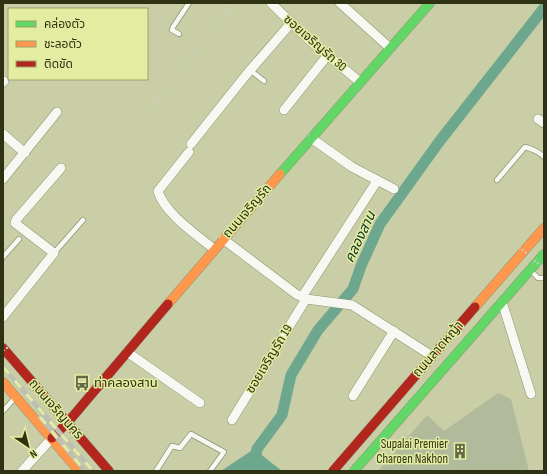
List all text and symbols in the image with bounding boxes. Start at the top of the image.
legend [8,8,148,80]
street label: ซอยเจริญรัถ 30 [280,11,350,75]
text: คล่องตัว [44,17,85,32]
text: ชะลอตัว [44,37,82,52]
text: ติดขัด [44,57,73,72]
street label: ถนนเจริญรัถ [219,181,275,241]
water label: คลองสาน [341,207,380,265]
street label: ถนนลาดหญ้า [409,318,467,380]
street label: ซอยเจริญรัถ 19 [242,321,296,396]
bus stop icon: ท่าคลองสาน [73,374,91,392]
place label: ท่าคลองสาน [94,375,158,391]
street label: ถนนเจริญนคร [25,376,87,442]
north arrow [8,426,48,466]
place label: Supalai Premier Charoen Nakhon [376,436,448,467]
building icon: Supalai Premier Charoen Nakhon [451,442,469,460]
text: N [27,447,40,461]

